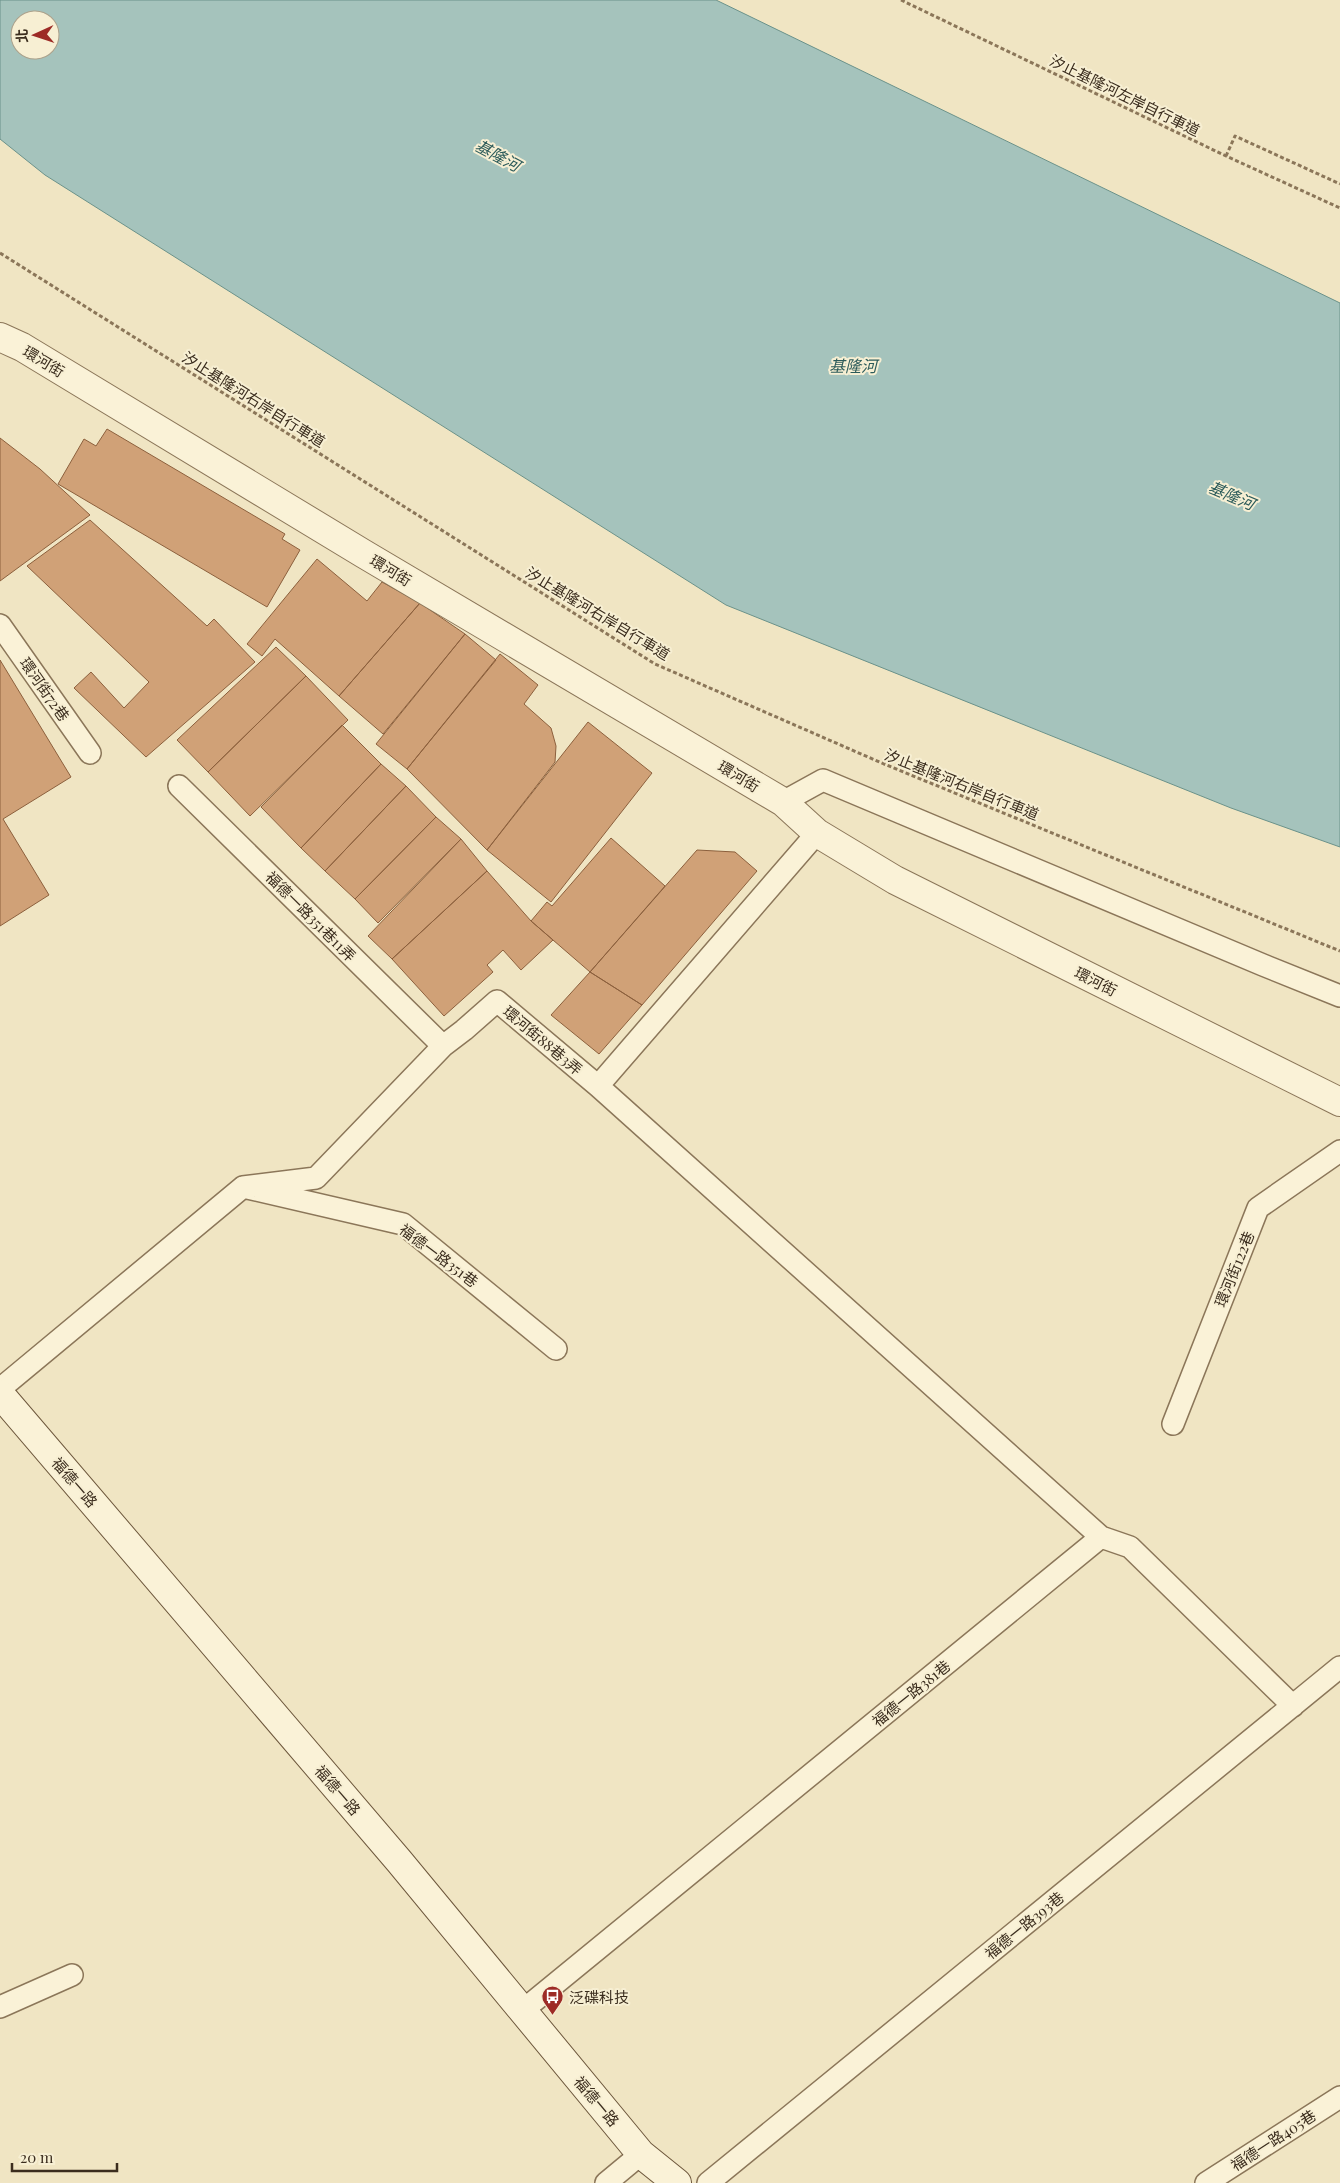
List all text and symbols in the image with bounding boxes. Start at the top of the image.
north arrow [10,10,60,60]
text: 北 [12,28,31,43]
street label: 汐止基隆河左岸自行車道 [1046,50,1204,140]
water label: 基隆河 [472,134,527,177]
street label: 環河街 [20,341,68,381]
street label: 汐止基隆河右岸自行車道 [179,347,329,451]
water label: 基隆河 [829,355,880,376]
water label: 基隆河 [1206,476,1261,515]
street label: 環河街 [367,550,415,590]
street label: 汐止基隆河右岸自行車道 [522,562,674,664]
street label: 環河街72巷 [16,653,74,725]
street label: 汐止基隆河右岸自行車道 [882,744,1042,824]
street label: 環河街 [715,756,763,796]
street label: 福德一路351巷11弄 [262,867,360,965]
street label: 環河街 [1071,962,1121,1000]
street label: 環河街88巷3弄 [499,1001,587,1079]
street label: 福德一路351巷 [396,1219,482,1291]
street label: 環河街122巷 [1210,1228,1258,1310]
street label: 福德一路 [48,1453,102,1511]
street label: 福德一路381巷 [868,1655,954,1731]
street label: 福德一路 [311,1761,365,1819]
street label: 福德一路393巷 [980,1887,1068,1963]
bus stop icon: 泛碟科技 [541,1985,565,2016]
place label: 泛碟科技 [569,1987,629,2007]
street label: 福德一路 [570,2072,624,2130]
street label: 福德一路405巷 [1227,2105,1319,2175]
scale bar [12,2140,118,2172]
text: 20 m [20,2147,54,2167]

